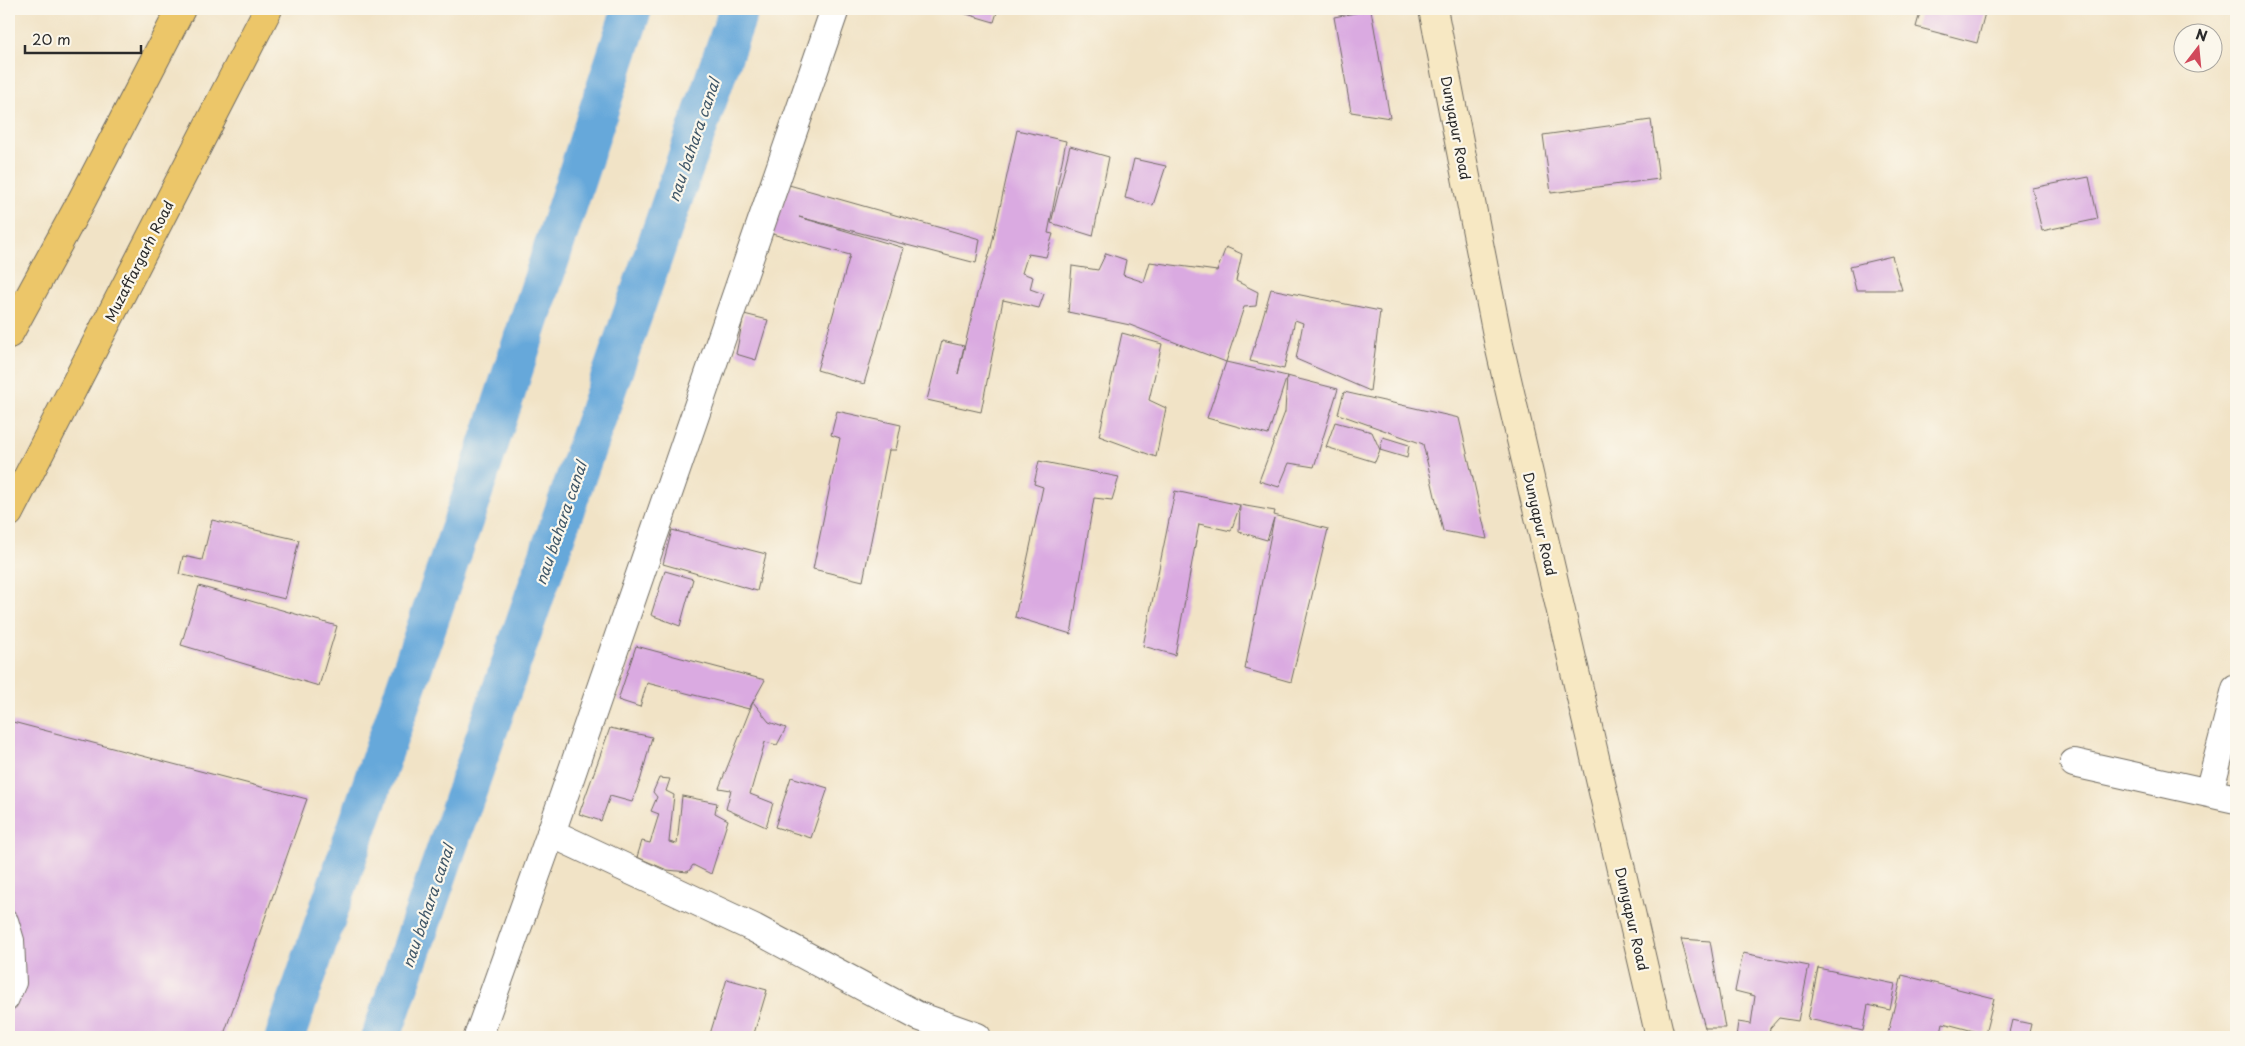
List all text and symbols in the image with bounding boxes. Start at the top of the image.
scale bar [25,22,141,54]
north arrow [2172,22,2222,72]
text: N [2193,23,2210,47]
text: 20 m [32,27,71,50]
water label: nau bahara canal [661,73,726,205]
street label: Dunyapur Road [1436,74,1476,182]
street label: Muzaffargarh Road [99,197,179,325]
water label: nau bahara canal [528,456,593,588]
street label: Dunyapur Road [1518,470,1562,578]
water label: nau bahara canal [395,839,460,971]
street label: Dunyapur Road [1610,865,1654,973]

